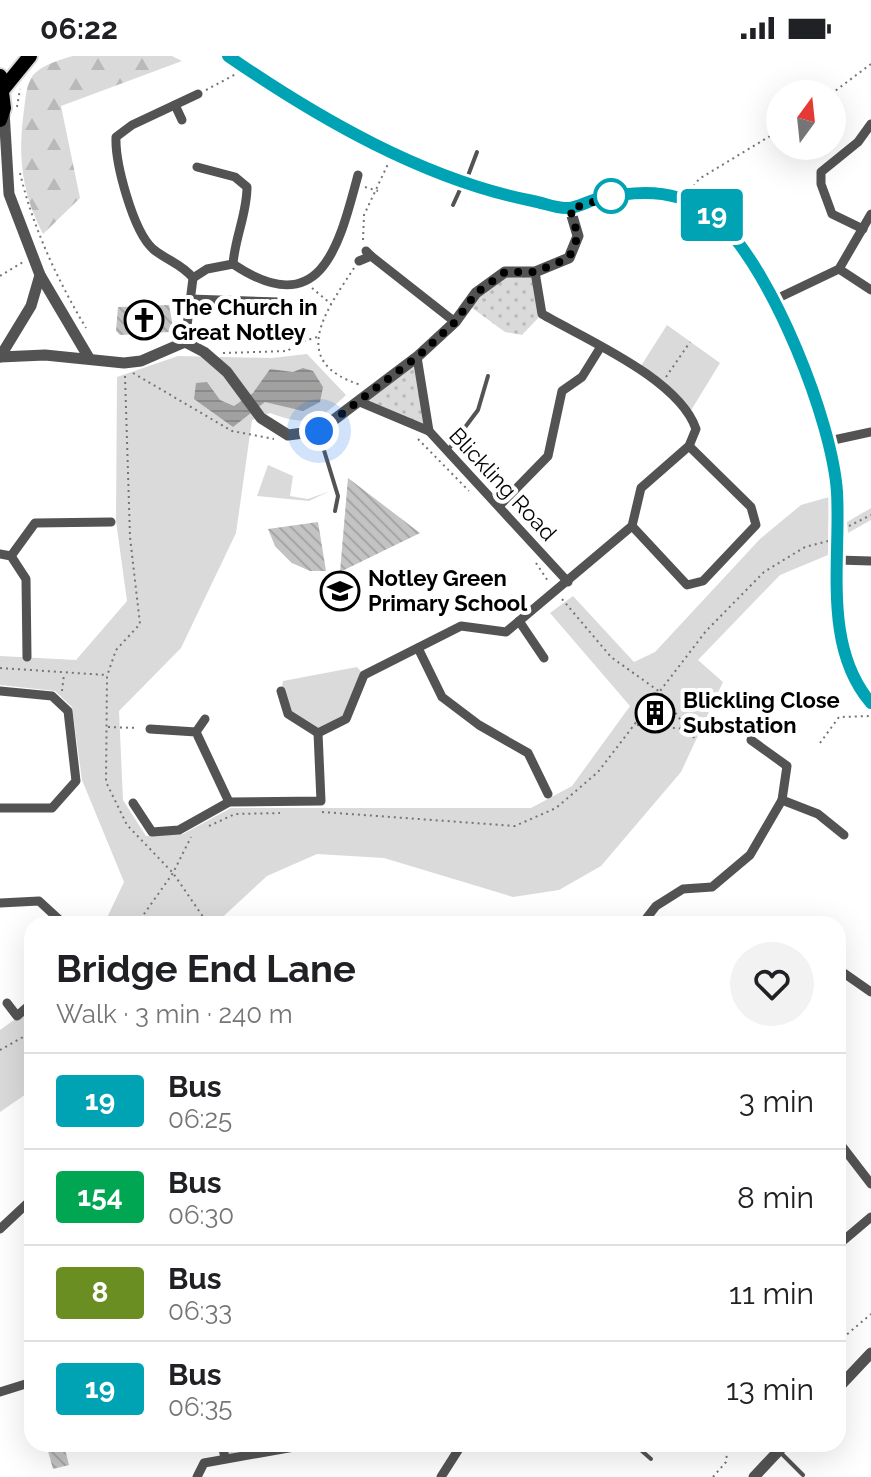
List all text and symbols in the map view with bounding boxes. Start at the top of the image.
text: 06:22 [40,11,118,46]
north arrow [766,80,846,160]
map controls [766,80,846,160]
unlabelled marker [594,179,628,213]
line badge: 19 [676,189,748,241]
text: 19 [697,198,727,231]
place label: The Church in Great Notley [172,294,318,345]
church icon: The Church in Great Notley [123,299,165,341]
your location [299,411,339,451]
street label: Blickling Road [444,422,562,546]
place label: Notley Green Primary School [368,565,528,616]
school or university icon: Notley Green Primary School [319,570,361,612]
place label: Blickling Close Substation [683,687,840,738]
building icon: Blickling Close Substation [634,692,676,734]
button: heart [730,942,814,1026]
text: Bridge End Lane [56,946,356,991]
text: Walk · 3 min · 240 m [56,999,293,1029]
text: Bus [168,1069,222,1104]
text: 19 [85,1084,115,1117]
text: 3 min [739,1084,814,1119]
text: 06:25 [168,1104,232,1134]
text: Bus [168,1165,222,1200]
text: 154 [77,1180,123,1213]
text: 8 min [737,1180,814,1215]
text: 06:30 [168,1200,234,1230]
text: Bus [168,1261,222,1296]
text: 8 [92,1276,108,1309]
text: 11 min [729,1276,814,1311]
text: 06:33 [168,1296,232,1326]
text: Bus [168,1357,222,1392]
text: 19 [85,1372,115,1405]
text: 13 min [726,1372,814,1407]
text: 06:35 [168,1392,233,1422]

